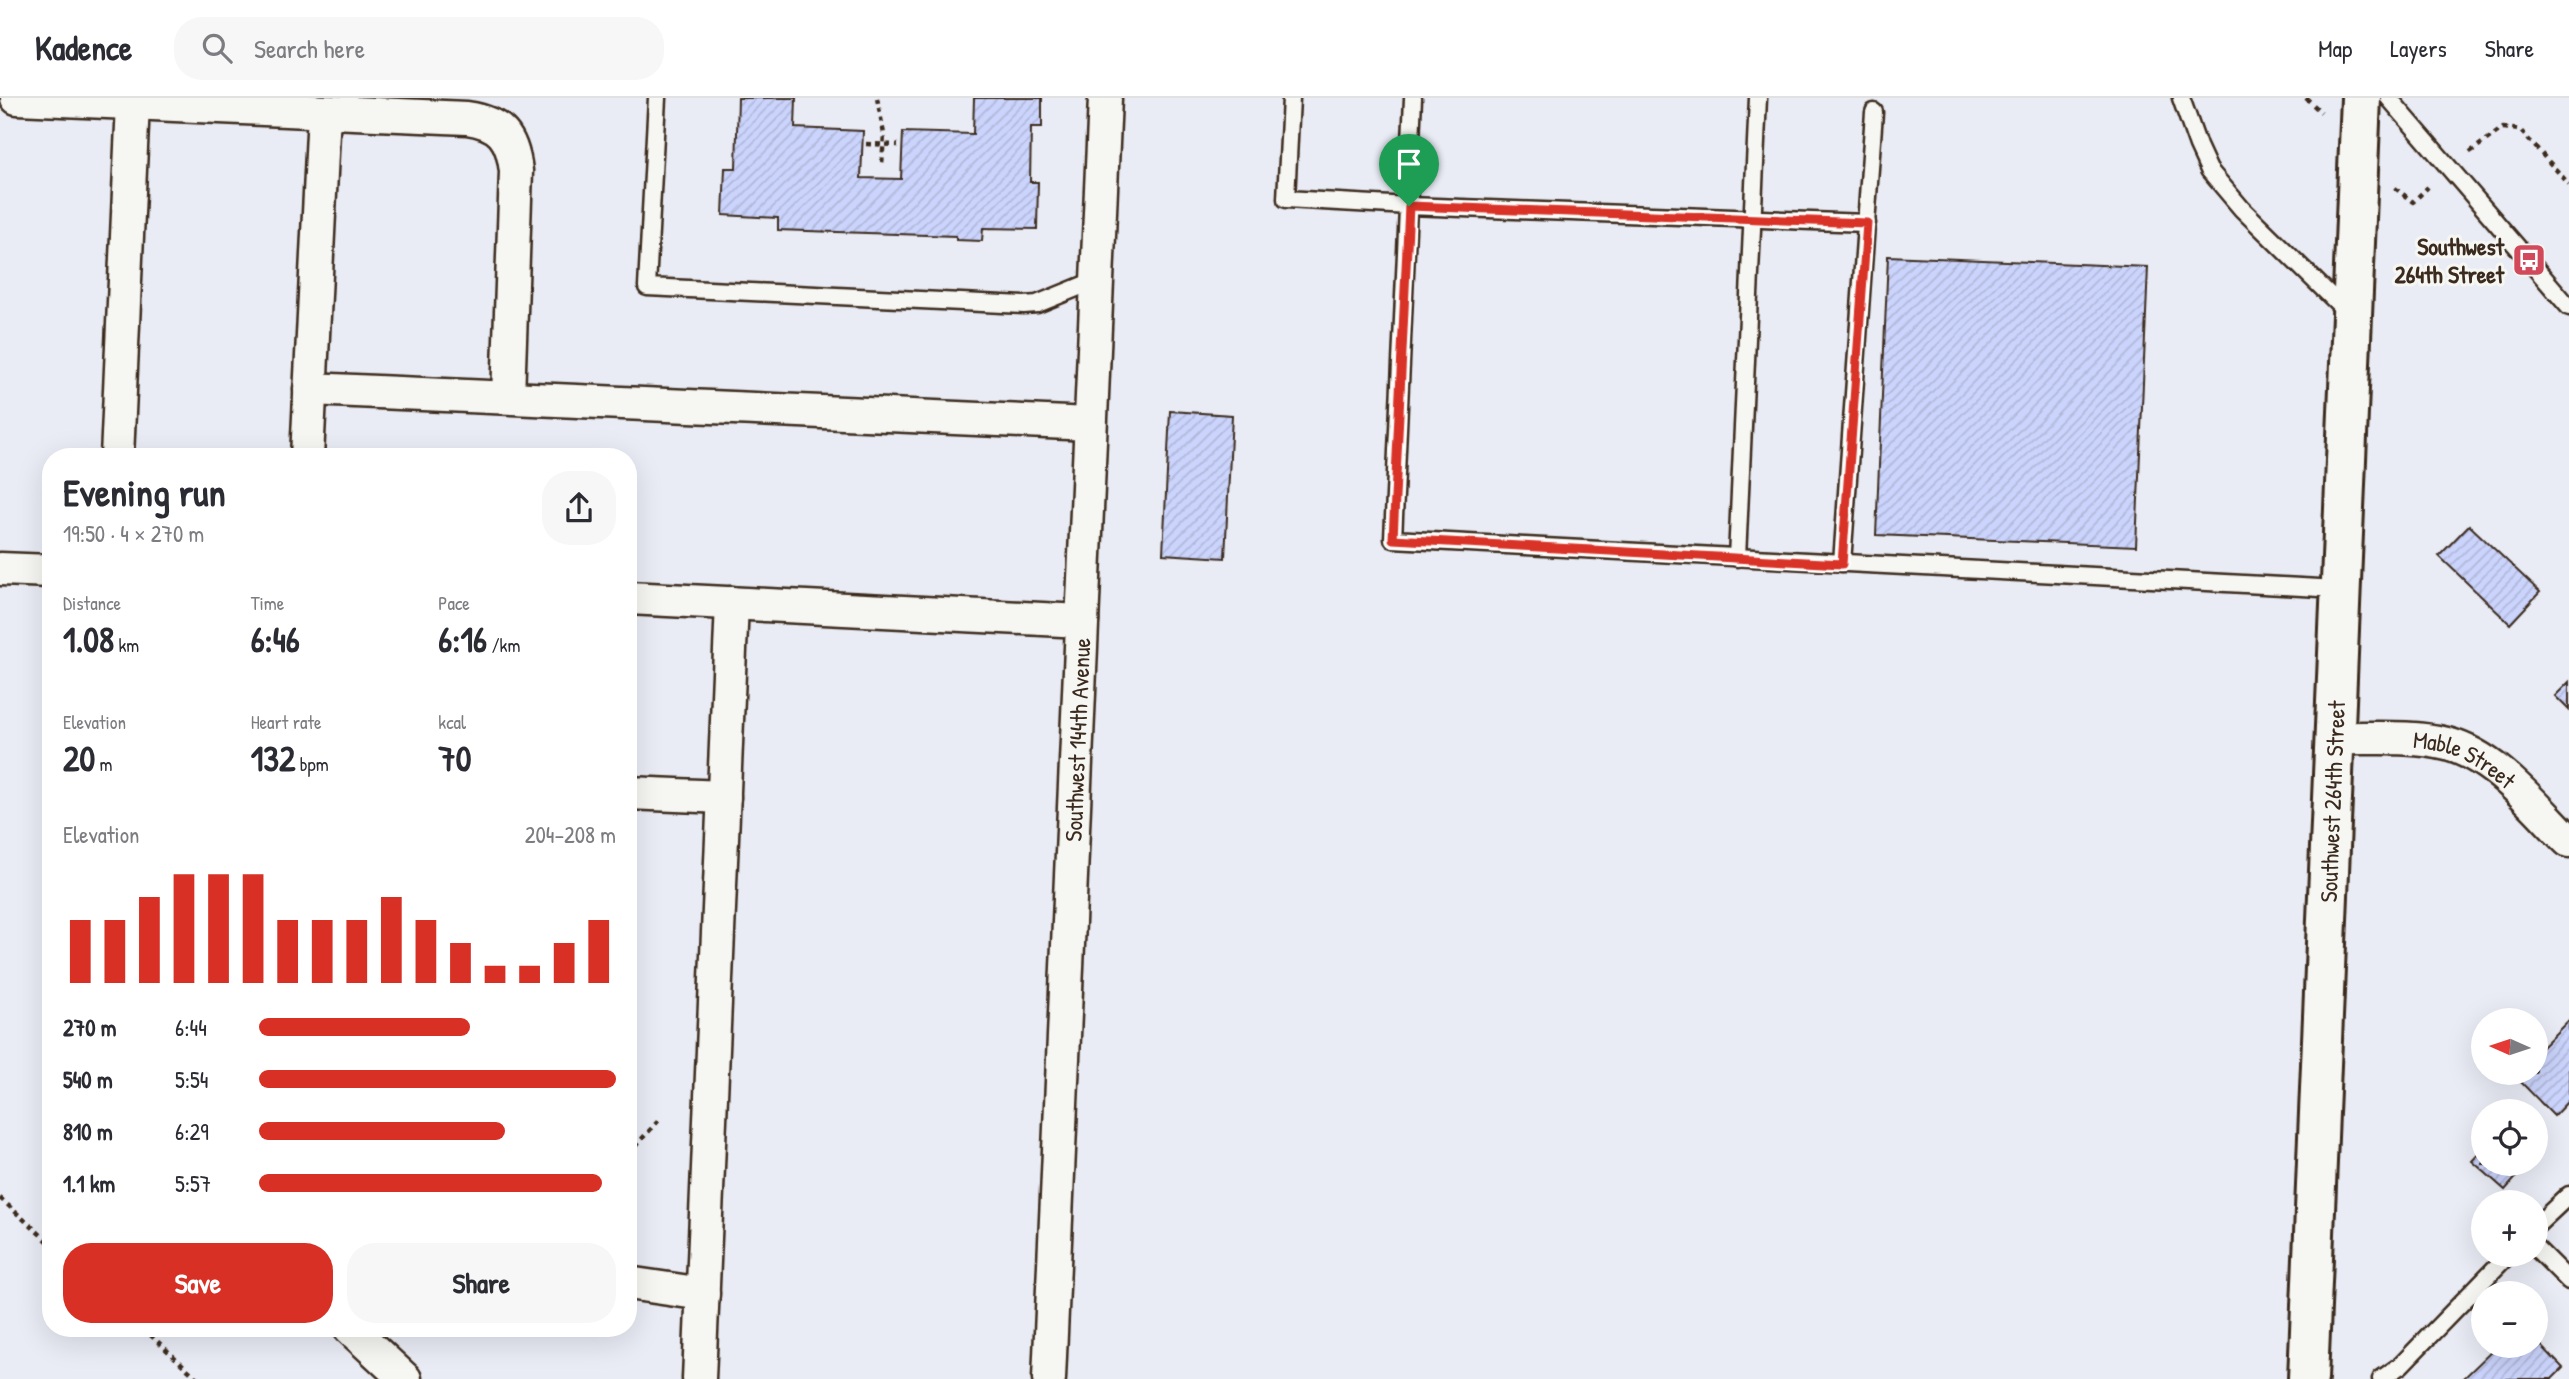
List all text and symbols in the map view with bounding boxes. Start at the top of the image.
search box [174,17,664,80]
text: Kadence [35,26,132,70]
icon: search [198,29,236,67]
text: Search here [254,31,365,66]
text: Map [2318,32,2352,64]
text: Layers [2390,32,2447,64]
text: Share [2485,32,2534,64]
pin [1379,134,1439,206]
icon: arrive [1390,145,1428,183]
place label: Southwest 264th Street [2394,230,2505,290]
bus stop icon: Southwest 264th Street [2510,241,2548,279]
text: Evening run [63,466,226,518]
button: share [542,471,616,545]
text: 19:50 · 4 × 270 m [63,518,204,549]
text: Distance [63,590,121,616]
text: Time [251,590,284,616]
text: Pace [438,590,470,616]
text: 1.08 [63,616,114,663]
text: 6:46 [251,616,300,663]
text: 6:16 [438,616,487,663]
text: km [114,632,139,658]
text: /km [487,632,520,658]
street label: Southwest 144th Avenue [1057,637,1097,842]
street label: Southwest 264th Street [2312,699,2352,903]
text: Elevation [63,709,126,735]
text: Heart rate [251,709,322,735]
text: kcal [438,709,466,735]
street label: Mable Street [2412,723,2524,796]
text: 20 [63,735,95,782]
text: 132 [251,735,295,782]
text: 70 [438,735,471,782]
text: m [95,751,112,777]
text: bpm [295,751,329,777]
text: Elevation [63,819,139,850]
text: 204–208 m [525,819,616,850]
north arrow [2471,1008,2548,1085]
map controls [2471,1008,2548,1358]
text: 270 m [63,1012,116,1043]
text: 6:44 [175,1012,207,1043]
text: 540 m [63,1064,113,1095]
text: 5:54 [175,1064,208,1095]
button: locate [2471,1099,2548,1176]
text: 810 m [63,1116,113,1147]
text: 6:29 [175,1116,209,1147]
text: 1.1 km [63,1168,115,1199]
text: 5:57 [175,1168,211,1199]
button: + [2471,1190,2548,1267]
button: Save [63,1243,333,1323]
button: Share [347,1243,616,1323]
button: − [2471,1281,2548,1358]

